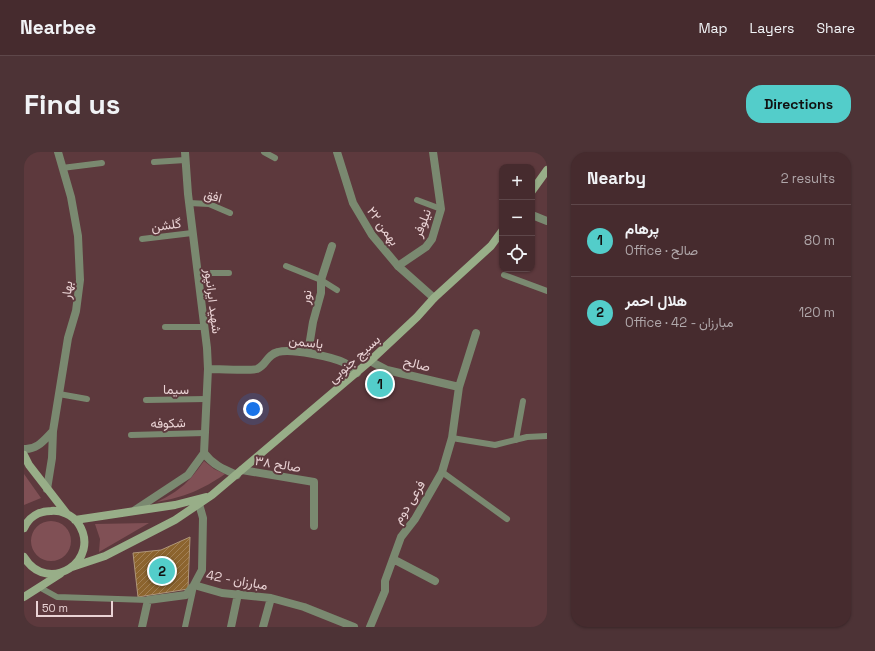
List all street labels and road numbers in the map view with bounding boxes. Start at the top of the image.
street label: افق [202,185,224,207]
street label: ۲۲ بهمن [363,203,403,249]
street label: نیلوفر [408,206,435,241]
street label: گلشن [150,214,182,236]
street label: شهید ایرانپور [199,266,225,335]
street label: بهار [57,280,76,301]
street label: نور [296,288,316,306]
street label: یاسمن [288,331,324,353]
street label: بسیج جنوبی [324,331,385,388]
street label: صالح [402,352,432,377]
street label: سیما [163,381,189,398]
street label: شکوفه [150,414,186,432]
street label: صالح ۳۸ [254,452,302,477]
street label: فرعی دوم [389,477,429,527]
street label: مبارزان - 42 [205,566,269,594]

